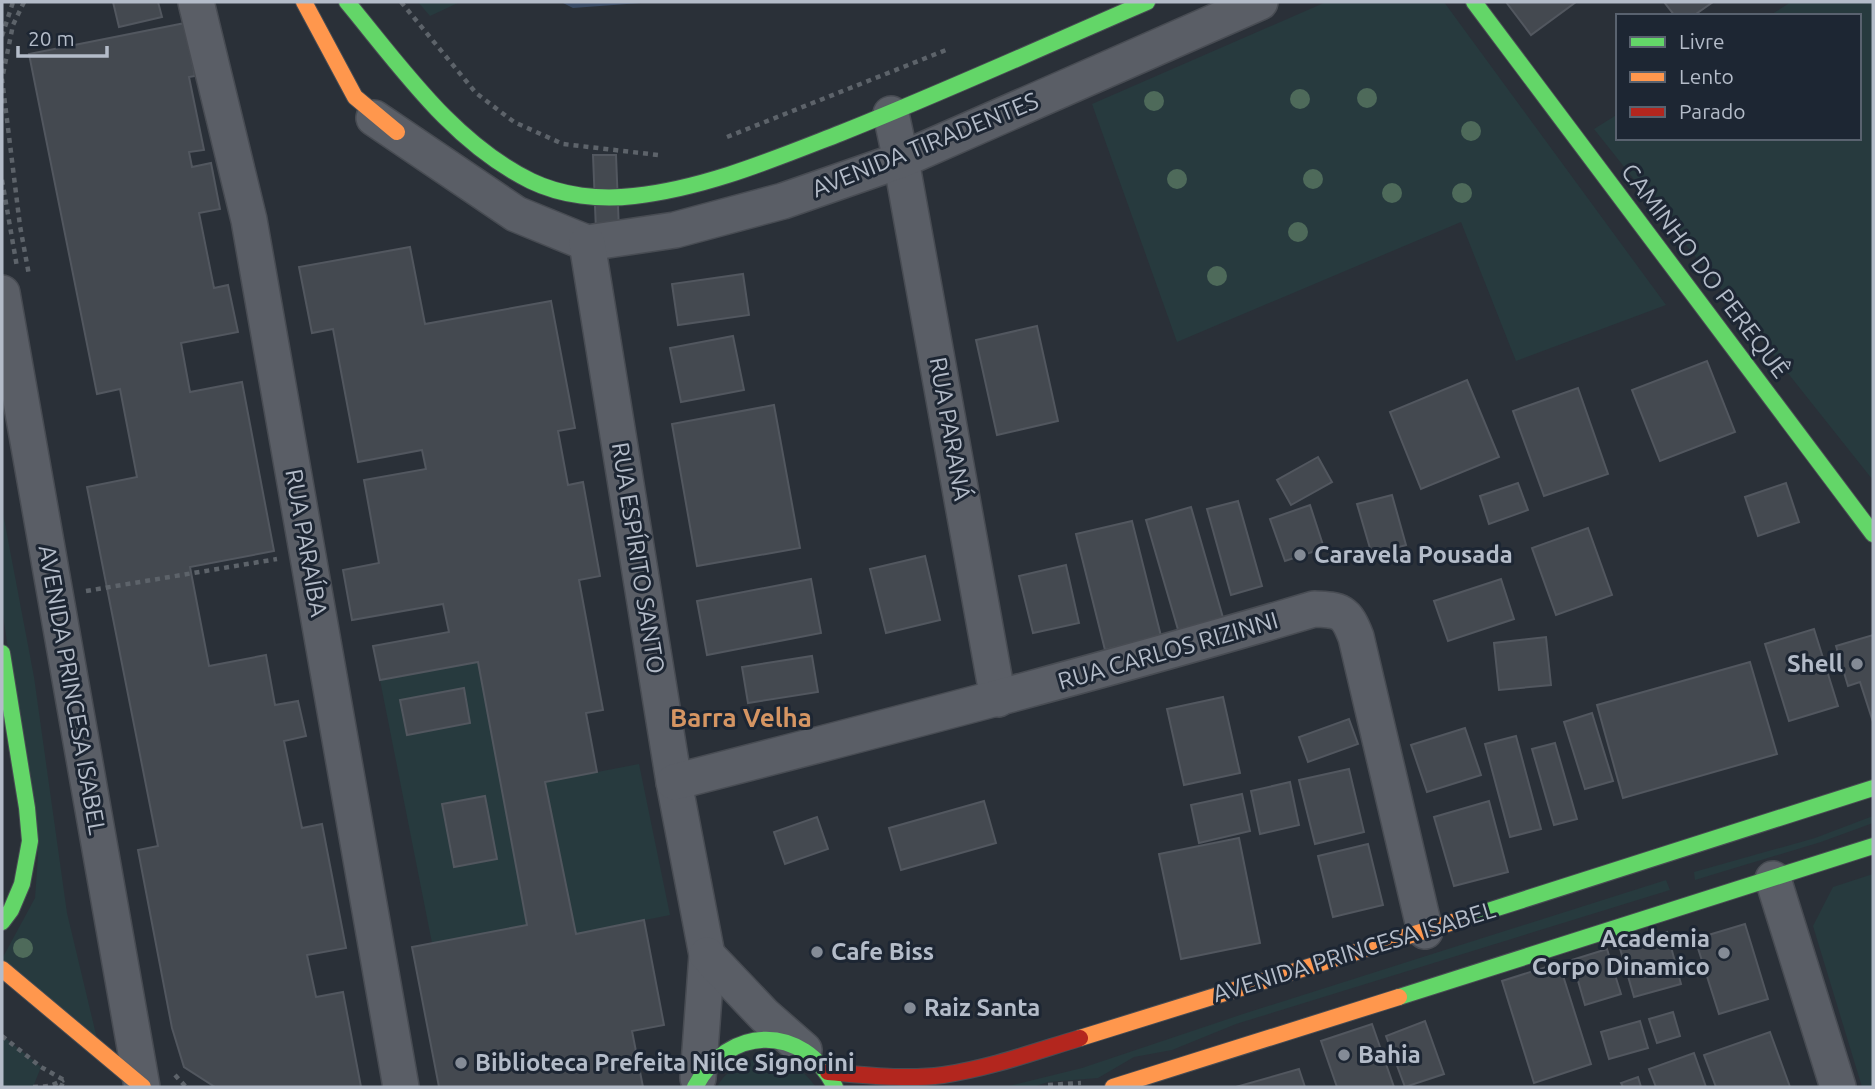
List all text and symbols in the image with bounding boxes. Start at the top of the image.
scale bar [18,14,107,58]
legend [1616,14,1861,140]
text: 20 m [28,26,75,50]
text: Livre [1679,29,1725,53]
text: Lento [1679,64,1734,88]
street label: AVENIDA TIRADENTES [808,87,1042,202]
text: Parado [1679,99,1745,123]
street label: CAMINHO DO PEREQUÊ [1616,158,1796,383]
street label: RUA PARANÁ [925,355,977,503]
street label: RUA ESPÍRITO SANTO [607,440,671,676]
street label: RUA PARAÍBA [280,467,334,619]
place label: Caravela Pousada [1314,541,1513,568]
street label: AVENIDA PRINCESA ISABEL [34,543,111,837]
marker: Caravela Pousada [1292,547,1308,563]
street label: RUA CARLOS RIZINNI [1055,606,1281,695]
place label: Shell [1787,650,1843,677]
marker: Shell [1849,656,1865,672]
district label: Barra Velha [670,703,812,732]
street label: AVENIDA PRINCESA ISABEL [1209,896,1498,1007]
place label: Academia Corpo Dinamico [1532,925,1710,980]
place label: Cafe Biss [831,938,934,965]
marker: Cafe Biss [809,944,825,960]
marker: Academia Corpo Dinamico [1716,945,1732,961]
place label: Raiz Santa [924,994,1040,1021]
marker: Raiz Santa [902,1000,918,1016]
place label: Bahia [1358,1041,1421,1068]
marker: Bahia [1336,1047,1352,1063]
place label: Biblioteca Prefeita Nilce Signorini [475,1049,855,1076]
marker: Biblioteca Prefeita Nilce Signorini [453,1055,469,1071]

